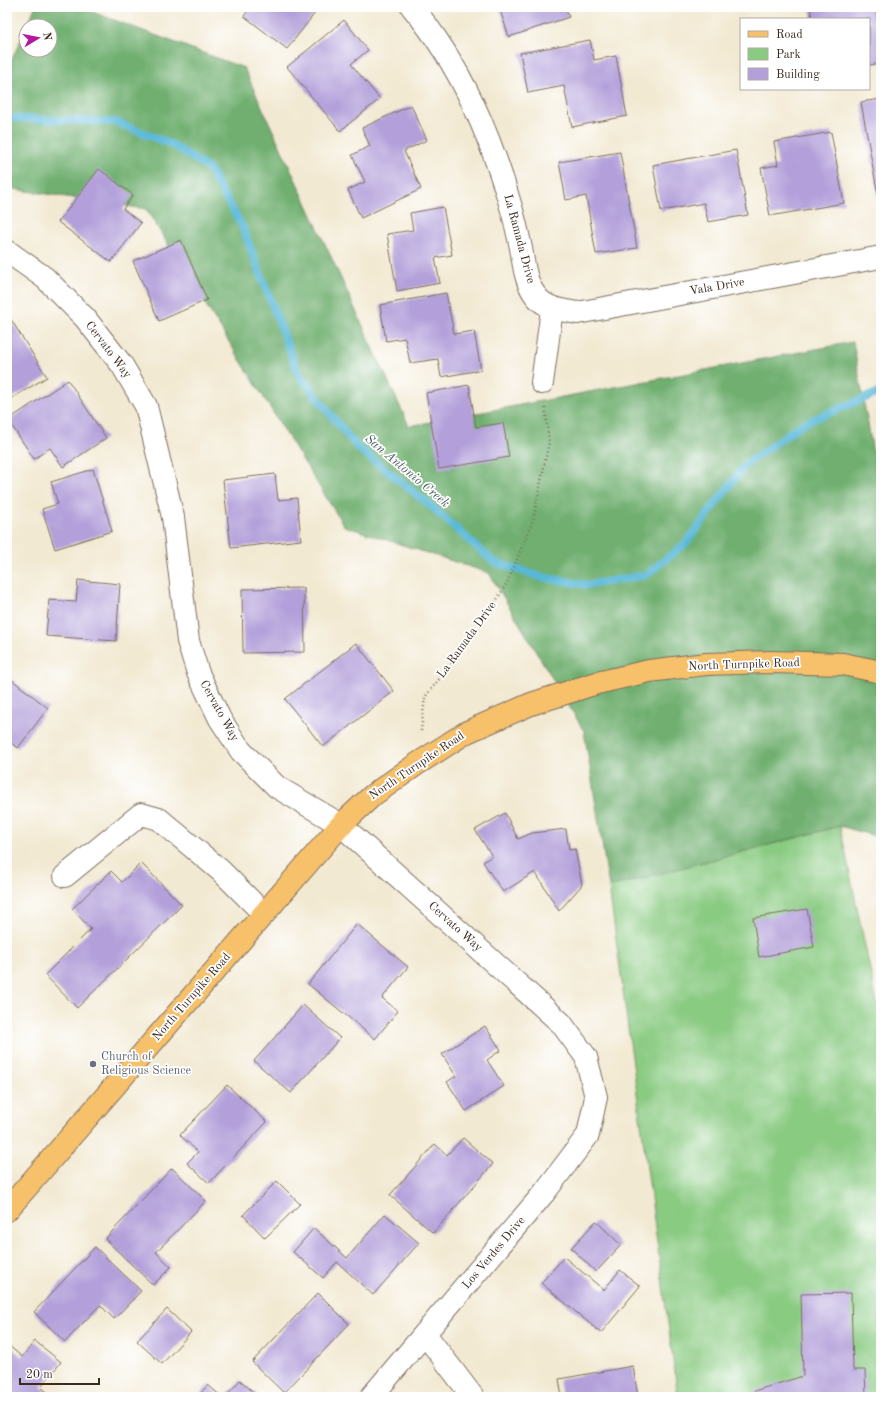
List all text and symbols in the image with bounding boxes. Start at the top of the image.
north arrow [18,18,58,58]
legend [740,18,870,90]
text: Road [776,29,803,41]
text: N [40,31,53,42]
text: Park [776,49,801,61]
text: Building [776,69,820,81]
street label: La Ramada Drive [501,193,537,285]
street label: Vala Drive [689,276,746,298]
street label: Cervato Way [83,319,134,381]
water label: San Antonio Creek [362,432,452,510]
street label: La Ramada Drive [435,599,499,681]
street label: North Turnpike Road [688,657,800,673]
street label: Cervato Way [197,678,241,744]
street label: North Turnpike Road [367,730,467,802]
street label: Cervato Way [426,900,485,955]
street label: North Turnpike Road [151,951,233,1043]
place label: Church of Religious Science [101,1051,191,1077]
marker: Church of Religious Science [88,1059,98,1069]
street label: Los Verdes Drive [460,1214,528,1291]
scale bar [20,1360,99,1386]
text: 20 m [26,1369,53,1381]

